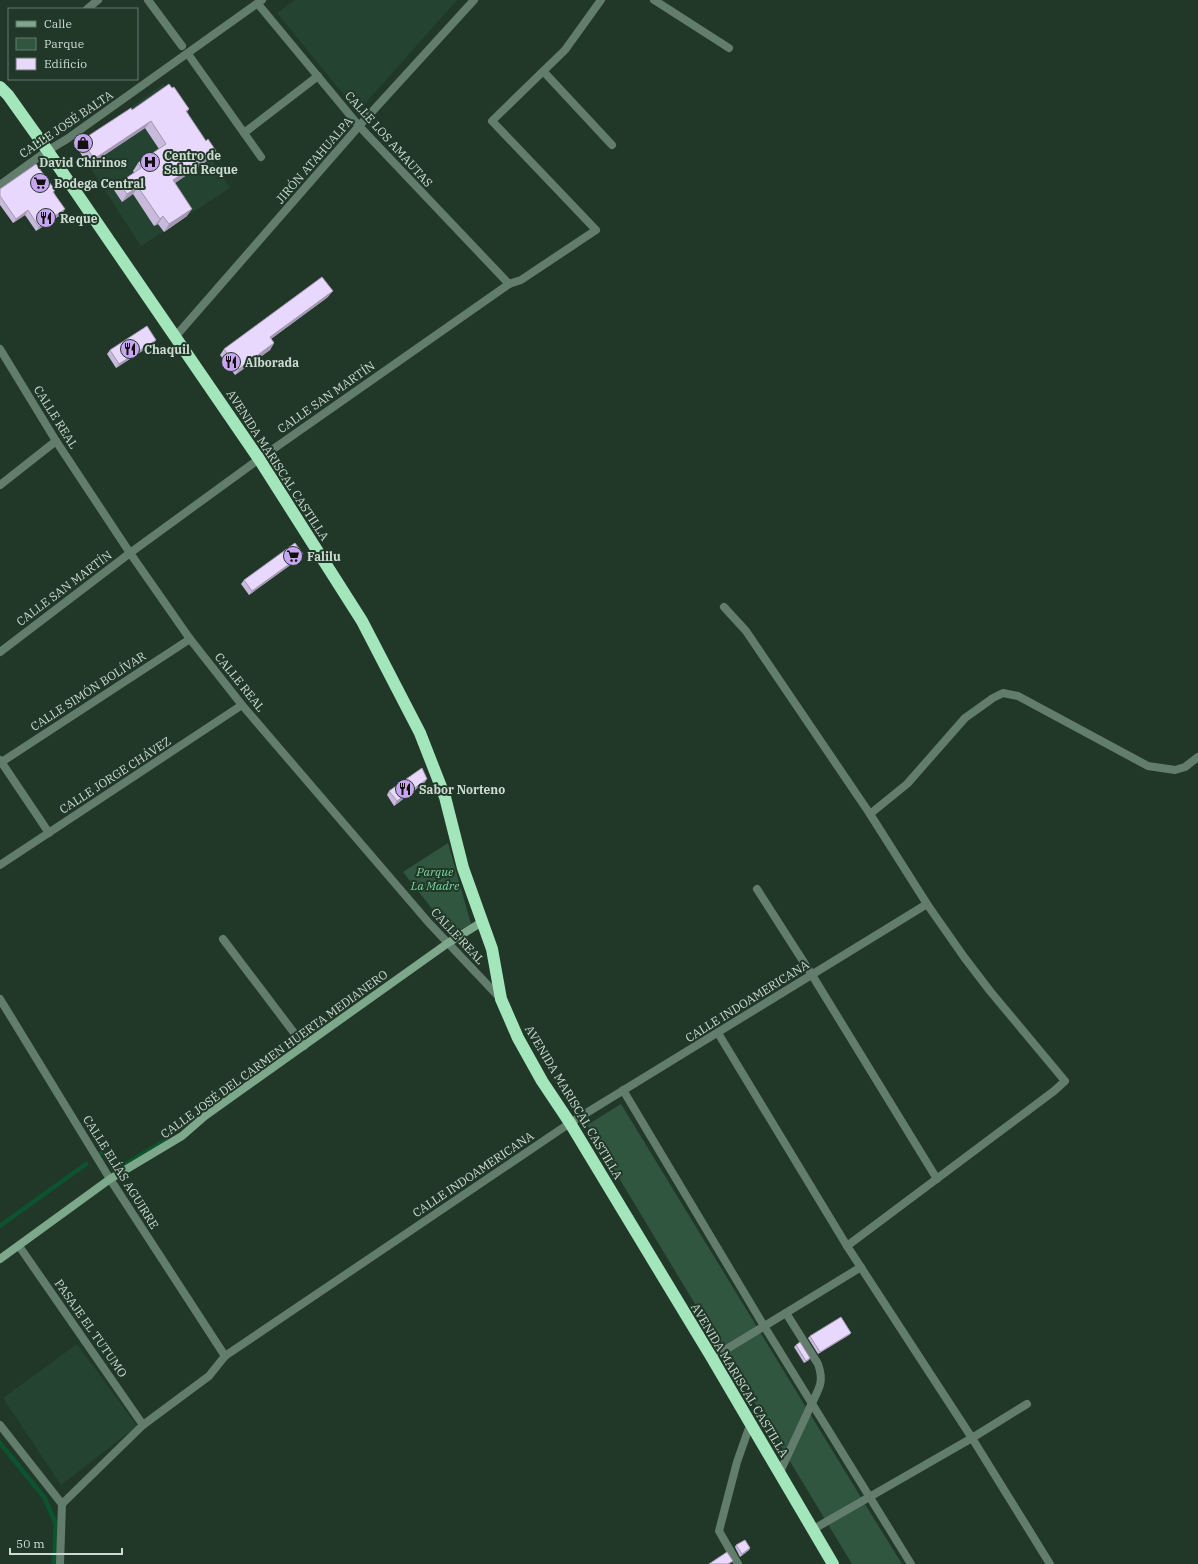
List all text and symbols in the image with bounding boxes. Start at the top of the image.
legend [8,8,138,80]
text: Calle [44,16,72,31]
text: Parque [44,36,84,51]
text: Edificio [44,56,87,71]
street label: CALLE JOSÉ BALTA [16,87,116,161]
street label: CALLE LOS AMAUTAS [342,88,436,190]
street label: JIRÓN ATAHUALPA [272,113,356,206]
shop icon: David Chirinos [72,132,94,154]
place label: Centro de Salud Reque [164,148,238,177]
hospital icon: Centro de Salud Reque [139,151,161,173]
place label: David Chirinos [39,155,127,170]
supermarket icon: Bodega Central [29,172,51,194]
place label: Bodega Central [54,176,144,191]
restaurant icon: Reque [35,207,57,229]
place label: Reque [60,211,98,226]
restaurant icon: Chaquil [119,338,141,360]
place label: Chaquil [144,342,190,357]
restaurant icon: Alborada [220,351,242,373]
place label: Alborada [245,355,299,370]
street label: CALLE SAN MARTÍN [274,358,378,436]
street label: CALLE REAL [31,383,81,451]
street label: AVENIDA MARISCAL CASTILLA [224,387,333,544]
supermarket icon: Falilu [282,545,304,567]
street label: CALLE SAN MARTÍN [13,547,115,629]
place label: Falilu [307,549,341,564]
street label: CALLE SIMÓN BOLÍVAR [27,648,149,734]
street label: CALLE REAL [212,649,268,715]
street label: CALLE JORGE CHÁVEZ [56,733,174,817]
restaurant icon: Sabor Norteno [394,778,416,800]
place label: Sabor Norteno [419,782,505,797]
park label: Parque La Madre [410,864,460,893]
street label: CALLE REAL [428,905,488,967]
street label: CALLE INDOAMERICANA [682,956,812,1045]
street label: CALLE JOSÉ DEL CARMEN HUERTA MEDIANERO [158,967,390,1141]
street label: AVENIDA MARISCAL CASTILLA [522,1022,626,1182]
street label: CALLE ELÍAS AGUIRRE [80,1112,162,1232]
street label: CALLE INDOAMERICANA [410,1127,537,1220]
street label: PASAJE EL TUTUMO [51,1276,131,1380]
street label: AVENIDA MARISCAL CASTILLA [688,1300,792,1460]
scale bar [10,1530,122,1556]
text: 50 m [16,1536,45,1551]

